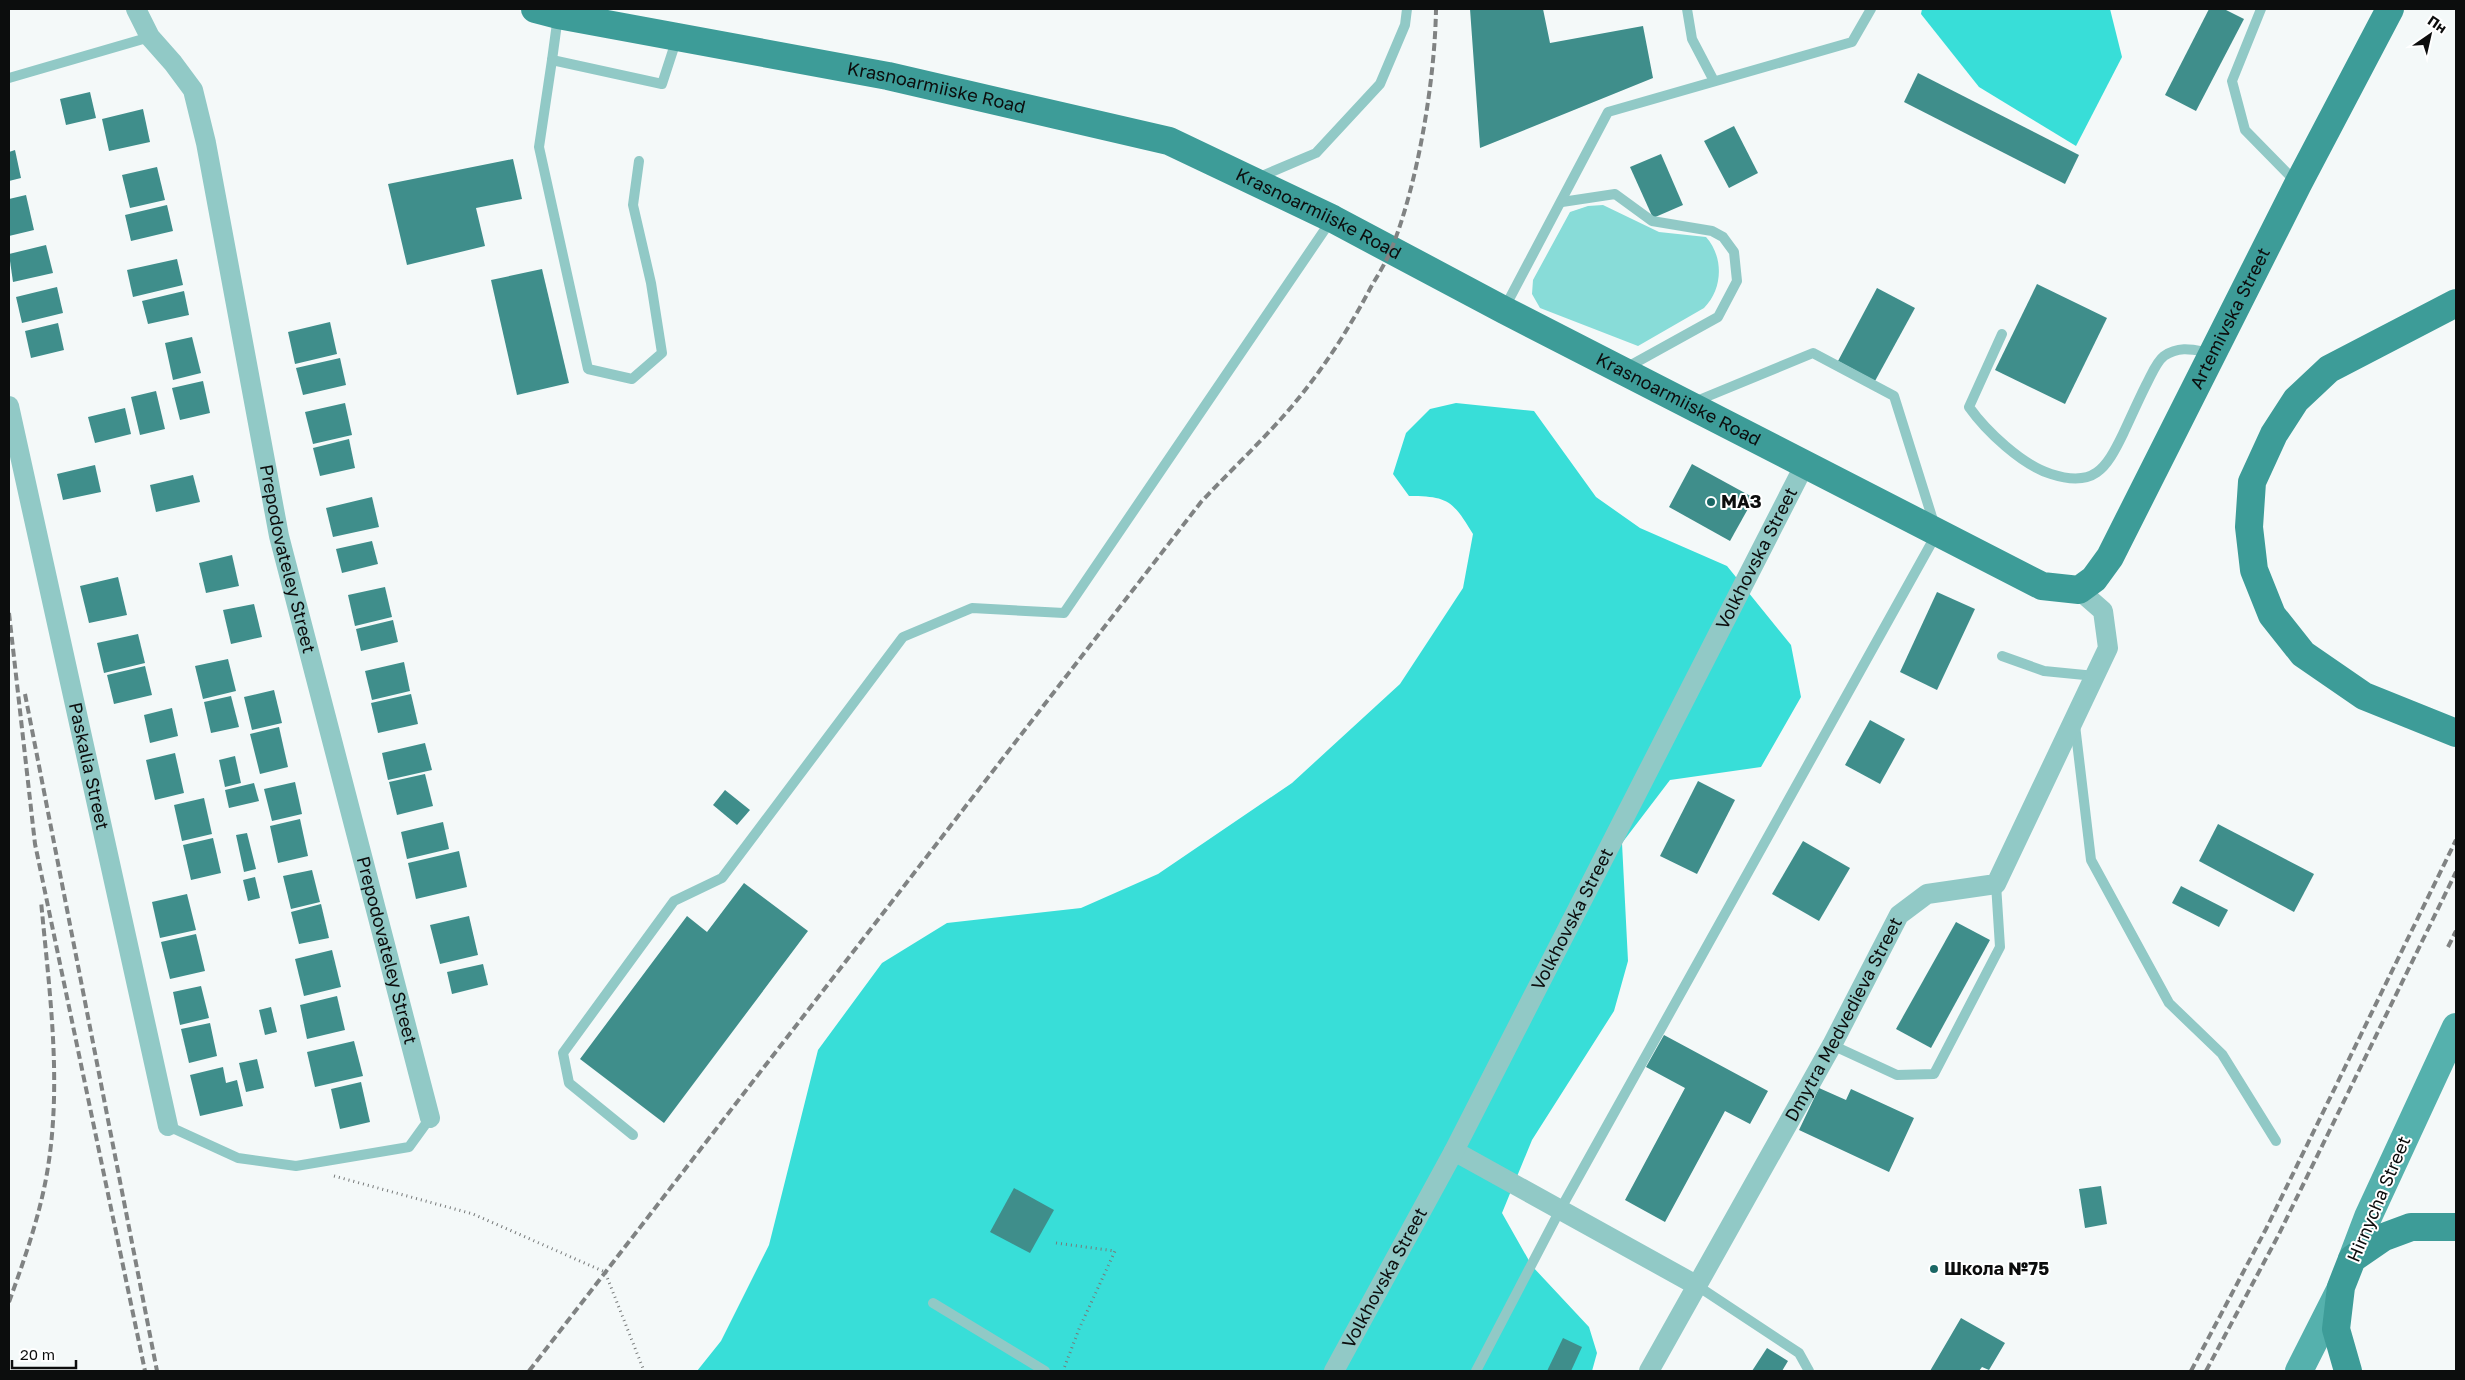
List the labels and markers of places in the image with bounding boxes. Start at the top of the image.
place label: МАЗ [1721,490,1761,512]
marker: МАЗ [1705,496,1717,508]
place label: Школа №75 [1944,1257,2049,1279]
marker: Школа №75 [1928,1263,1940,1275]

